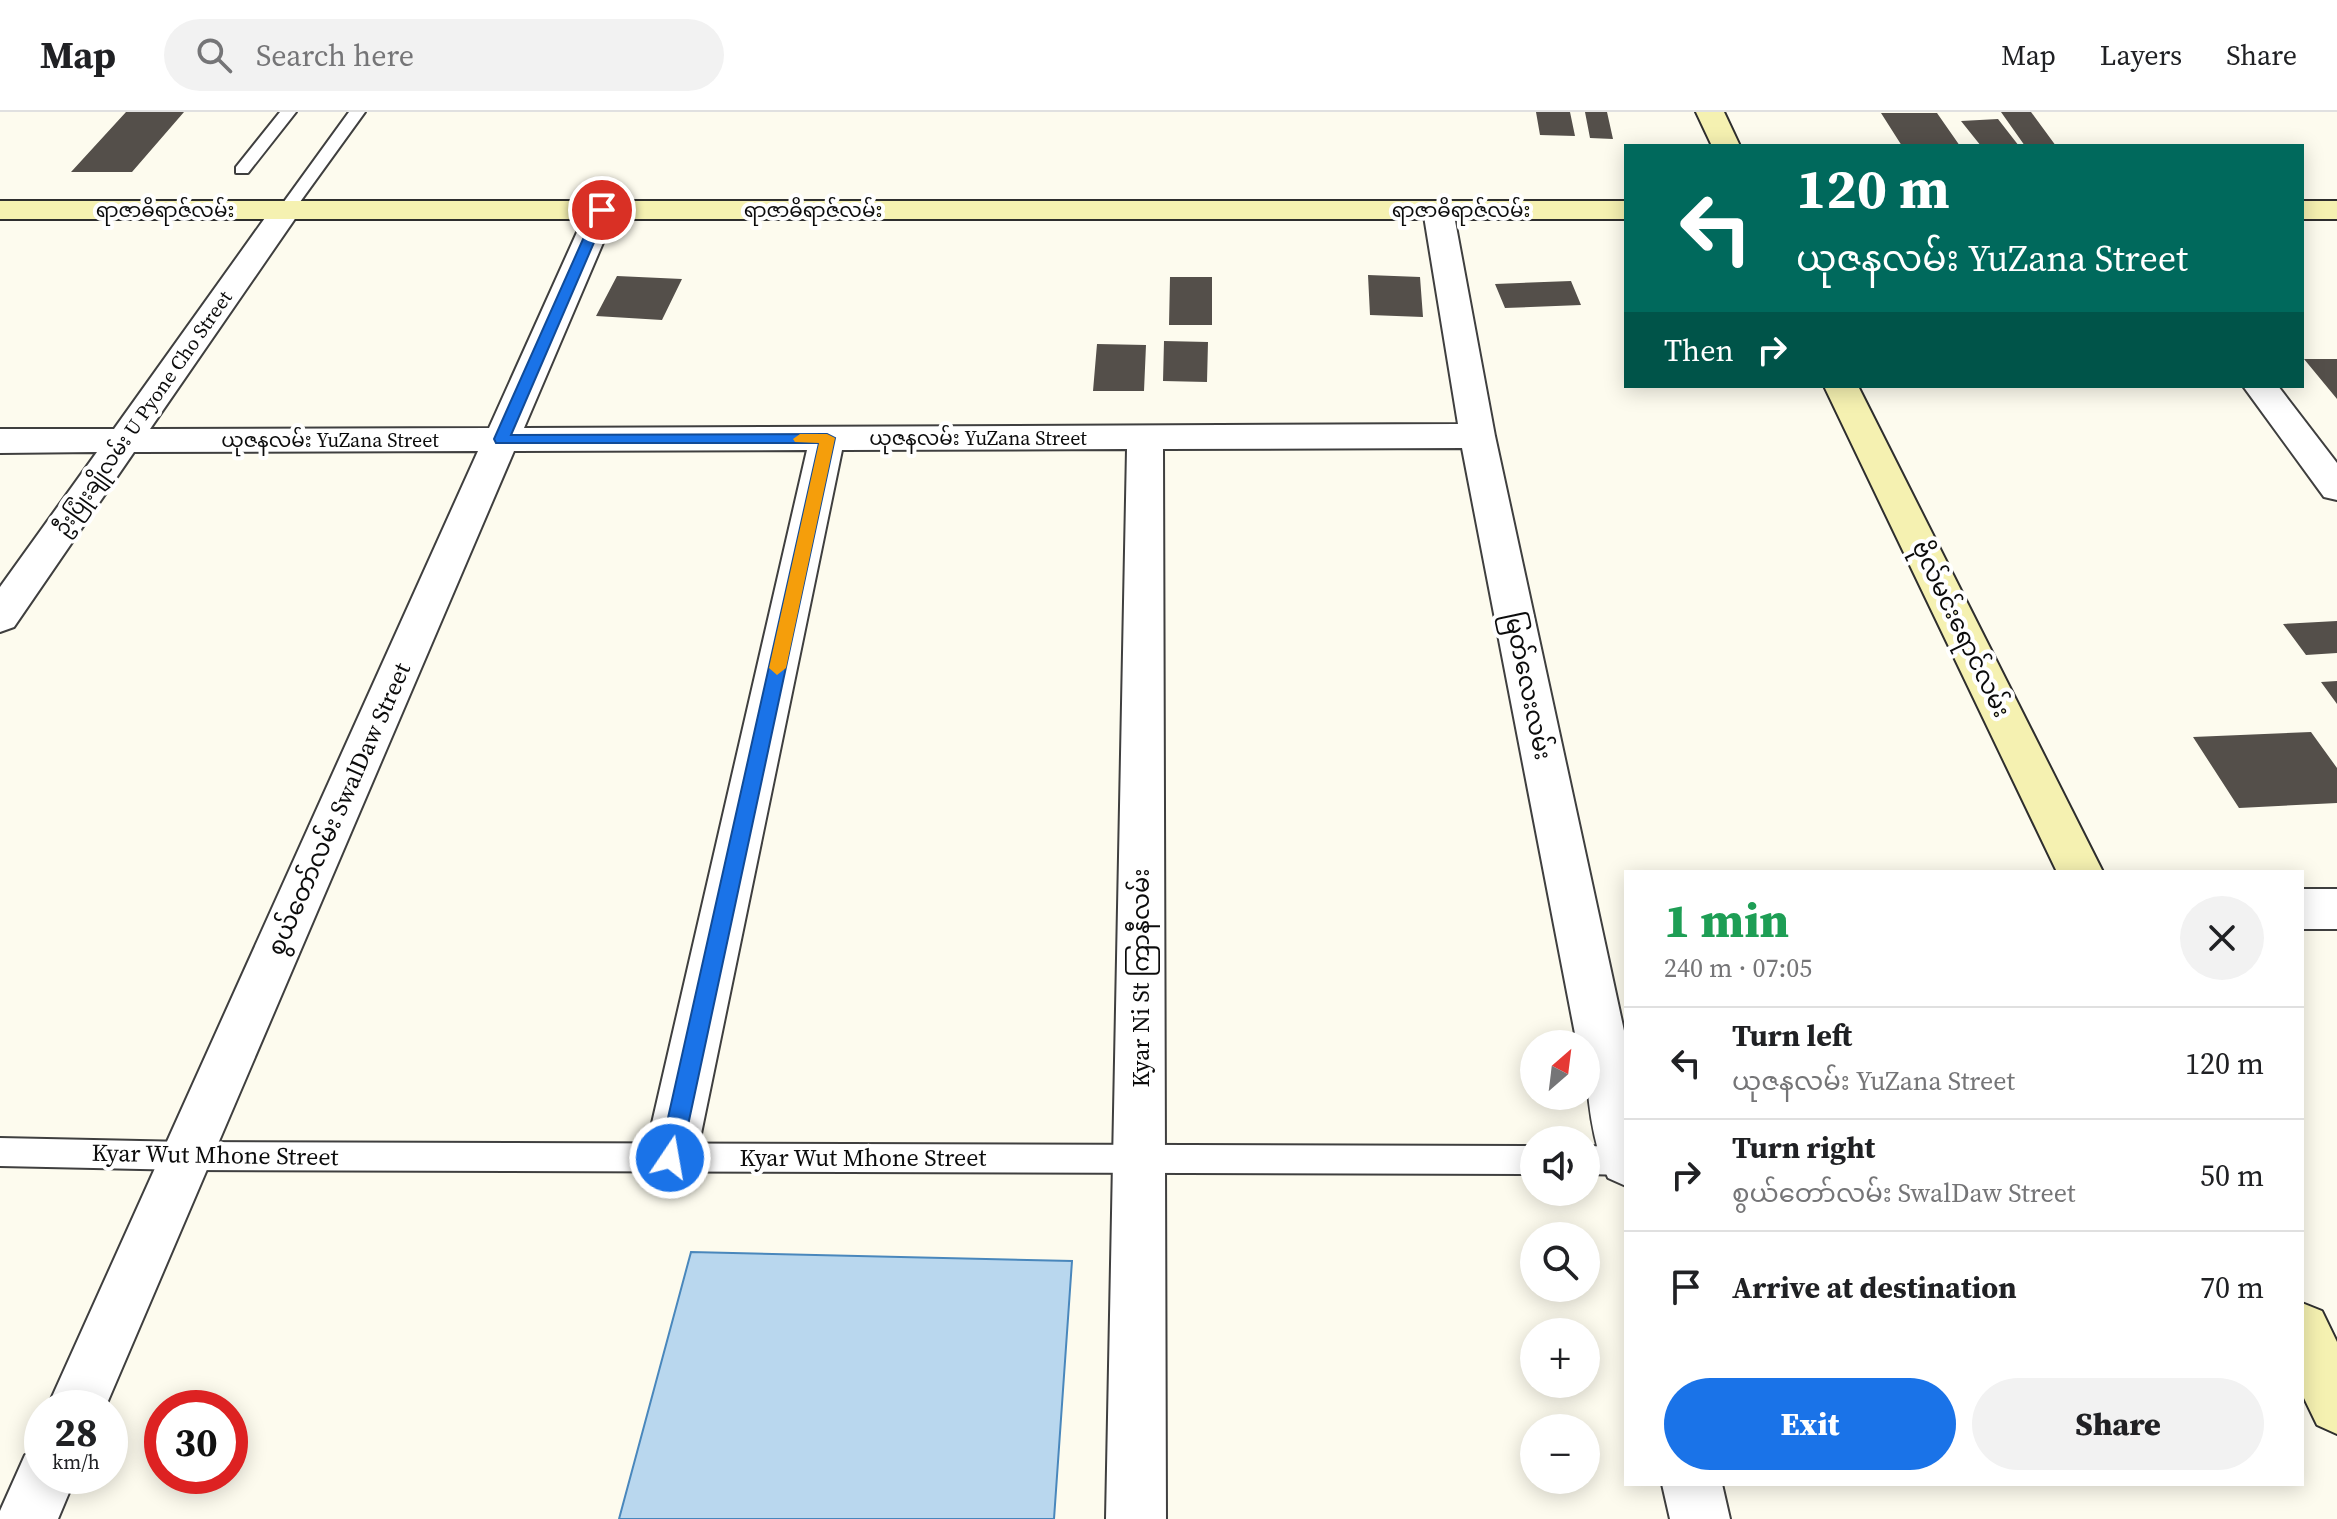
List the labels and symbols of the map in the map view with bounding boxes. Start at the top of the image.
pin [568,176,636,244]
street label: ရာဇာဓိရာဇ်လမ်း [96,196,234,226]
street label: ရာဇာဓိရာဇ်လမ်း [744,196,882,226]
street label: ရာဇာဓိရာဇ်လမ်း [1392,196,1530,226]
street label: ဦးပြုံးချိုလမ်း U Pyone Cho Street [47,285,240,542]
street label: ယုဇနလမ်း YuZana Street [869,424,1087,455]
street label: ယုဇနလမ်း YuZana Street [221,426,439,457]
street label: ဗိုလ်မင်းရောင်လမ်း [1902,535,2019,724]
street label: မြတ်လေးလမ်း [1494,609,1560,764]
street label: စွယ်တော်လမ်း SwalDaw Street [259,657,420,961]
street label: Kyar Ni St ကြာနီလမ်း [1124,869,1160,1088]
north arrow [1520,1030,1600,1110]
position arrow [628,1116,712,1200]
street label: Kyar Wut Mhone Street [91,1136,339,1173]
street label: Kyar Wut Mhone Street [740,1141,987,1174]
speed limit sign: 30 [144,1390,248,1494]

